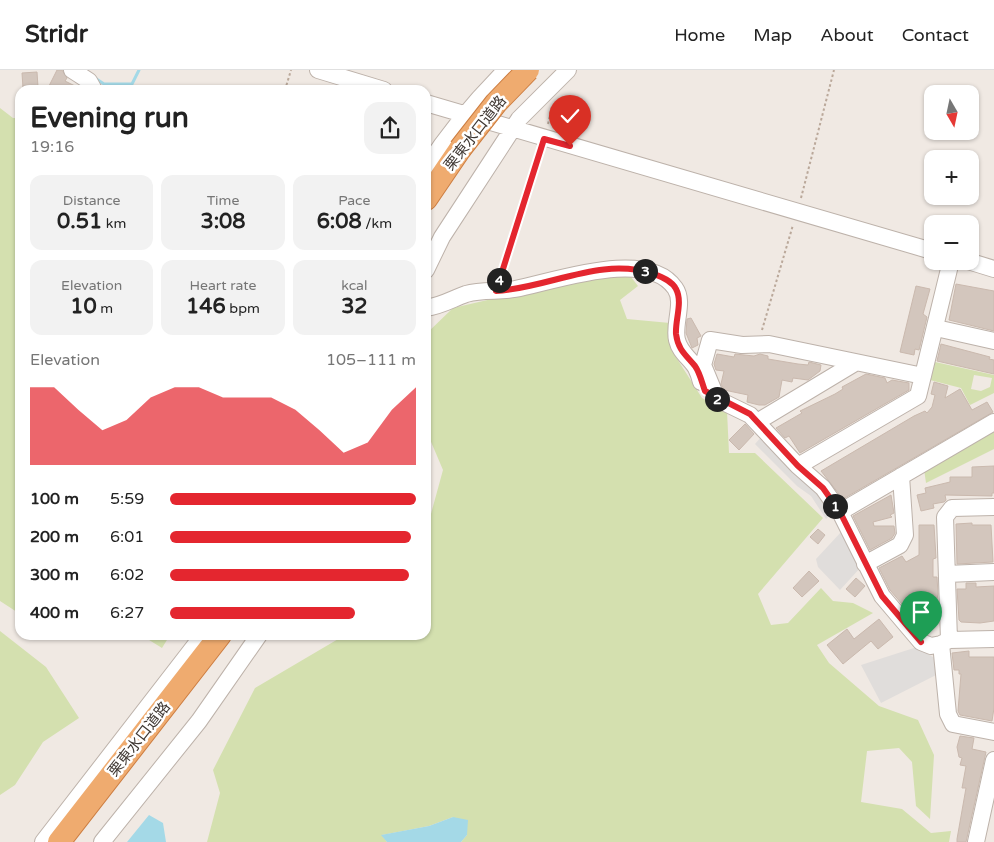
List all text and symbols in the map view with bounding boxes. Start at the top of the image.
text: Stridr [25,20,88,49]
text: Home [674,24,725,46]
text: Map [753,24,792,46]
text: About [820,24,874,46]
text: Contact [902,24,969,46]
north arrow [924,85,979,140]
map controls [924,85,979,270]
street label: 栗東水口道路 [440,92,510,174]
pin [549,95,591,146]
text: Evening run [30,101,189,135]
button: share [364,102,416,154]
icon: check [556,102,584,130]
text: 19:16 [30,137,74,157]
button: + [924,150,979,205]
text: Distance [63,192,120,209]
text: Time [207,192,239,209]
text: Pace [338,192,370,209]
text: 0.51 [57,209,102,234]
text: 3:08 [200,209,246,234]
text: 6:08 [317,209,362,234]
text: km [102,215,126,232]
text: /km [362,215,392,232]
button: − [924,215,979,270]
pin: 3 [632,258,658,284]
text: 3 [641,263,650,280]
pin: 4 [486,268,512,292]
text: 4 [495,272,504,289]
text: Elevation [61,277,122,294]
text: Heart rate [190,277,256,294]
text: kcal [341,277,367,294]
text: 10 [70,294,97,319]
text: 146 [186,294,226,319]
text: 32 [341,294,368,319]
text: m [97,300,113,317]
text: bpm [226,300,260,317]
text: Elevation [30,350,100,370]
text: 105–111 m [326,350,416,370]
pin: 2 [704,386,730,412]
text: 2 [713,391,722,408]
text: 100 m [30,489,79,509]
text: 5:59 [110,489,144,509]
pin: 1 [822,494,848,518]
text: 1 [831,498,840,515]
text: 200 m [30,527,79,547]
text: 6:01 [110,527,144,547]
text: 300 m [30,565,79,585]
text: 6:02 [110,565,144,585]
pin [900,591,942,642]
icon: arrive [907,598,935,626]
text: 400 m [30,603,79,623]
text: 6:27 [110,603,144,623]
street label: 栗東水口道路 [104,698,174,780]

